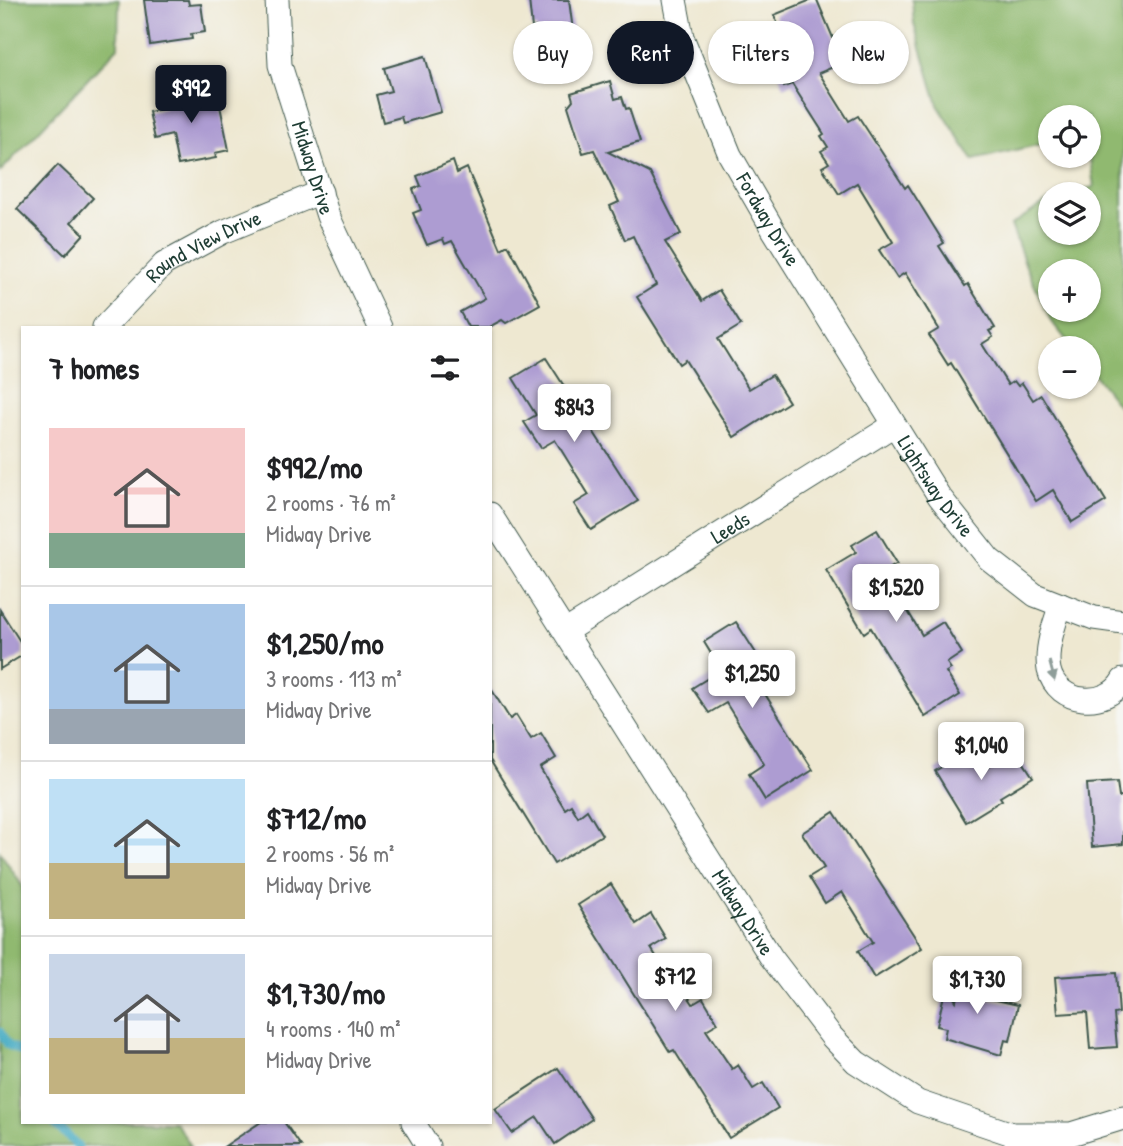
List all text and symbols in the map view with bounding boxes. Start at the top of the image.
chip: Buy [513,21,593,84]
chip: Rent [607,21,694,84]
chip: Filters [708,21,814,84]
chip: New [828,21,909,84]
pin: $992 [150,66,232,125]
text: $992 [171,72,211,103]
map controls [1038,105,1101,399]
button: locate [1038,105,1101,168]
street label: Midway Drive [285,117,342,218]
street label: Fordway Drive [729,167,807,272]
button: layers [1038,182,1101,245]
street label: Round View Drive [139,203,265,289]
button: + [1038,259,1101,322]
button: − [1038,336,1101,399]
text: 7 homes [49,348,139,388]
icon: filters [426,349,464,387]
pin: $843 [533,384,615,444]
text: $843 [554,391,594,422]
street label: Lightsway Drive [891,430,981,543]
text: $992/mo [266,447,362,487]
icon: home [105,456,189,540]
text: 2 rooms · 76 m² [266,487,396,518]
street label: Leeds [705,504,755,551]
text: Midway Drive [266,518,372,549]
pin: $1,520 [839,564,953,624]
text: $1,520 [868,571,924,602]
text: $1,250/mo [266,623,384,663]
icon: home [105,632,189,716]
pin: $1,250 [695,650,809,710]
text: $1,250 [724,657,780,688]
one-way arrow [1047,660,1058,682]
text: 3 rooms · 113 m² [266,663,402,694]
text: Midway Drive [266,694,372,725]
pin: $1,040 [924,722,1038,782]
text: $1,040 [954,729,1008,760]
text: $712/mo [266,798,366,838]
icon: home [105,807,189,891]
text: 2 rooms · 56 m² [266,838,394,869]
street label: Midway Drive [705,864,781,961]
text: Midway Drive [266,869,372,900]
pin: $712 [634,954,716,1013]
pin: $1,730 [920,956,1034,1016]
text: $712 [654,960,696,991]
text: $1,730 [949,963,1005,994]
text: $1,730/mo [266,973,385,1013]
icon: home [105,982,189,1066]
text: 4 rooms · 140 m² [266,1013,400,1044]
text: Midway Drive [266,1044,372,1075]

